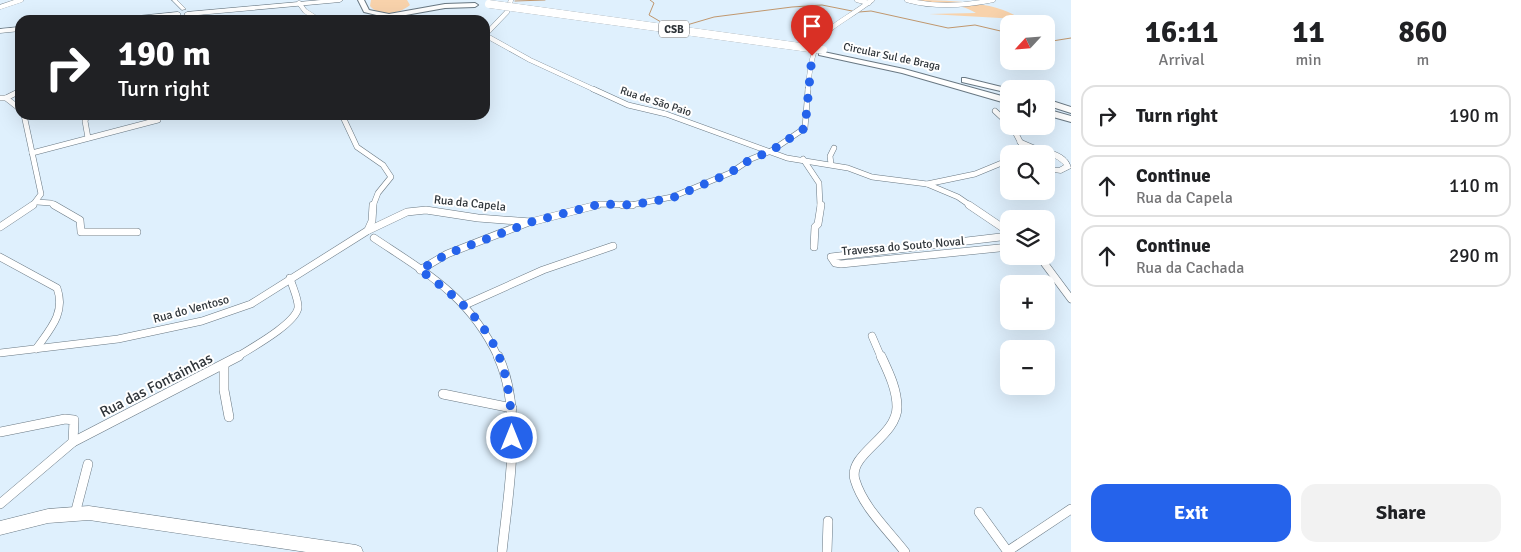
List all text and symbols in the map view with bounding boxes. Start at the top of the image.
pin [791,5,833,56]
icon: arrive [798,12,826,40]
text: 16:11 [1145,14,1218,51]
text: 11 [1292,14,1325,51]
text: 860 [1399,14,1447,51]
north arrow [1000,15,1055,70]
map controls [1000,15,1055,395]
road number: CSB [659,20,689,38]
text: 190 m [118,32,211,75]
icon: right [35,35,100,100]
street label: Circular Sul de Braga [842,40,942,73]
text: Arrival [1159,50,1205,70]
text: min [1296,50,1321,70]
text: m [1416,50,1429,70]
text: Turn right [118,75,210,102]
button: sound [1000,80,1055,135]
street label: Rua de São Paio [619,84,693,119]
icon: right [1093,102,1121,130]
text: Turn right [1136,104,1218,128]
text: 190 m [1449,104,1499,128]
button: search [1000,145,1055,200]
text: Continue [1136,164,1211,188]
icon: ahead [1093,172,1121,200]
text: 110 m [1449,174,1499,198]
text: Rua da Capela [1136,188,1233,208]
street label: Rua da Capela [433,192,507,215]
button: layers [1000,210,1055,265]
street label: Travessa do Souto Noval [841,234,965,259]
text: Continue [1136,234,1211,258]
icon: ahead [1093,242,1121,270]
text: 290 m [1449,244,1499,268]
text: Rua da Cachada [1136,258,1244,278]
button: + [1000,275,1055,330]
street label: Rua do Ventoso [151,292,231,327]
button: − [1000,340,1055,395]
street label: Rua das Fontainhas [97,349,216,421]
position arrow [485,411,537,463]
button: Exit [1091,484,1291,542]
button: Share [1301,484,1501,542]

